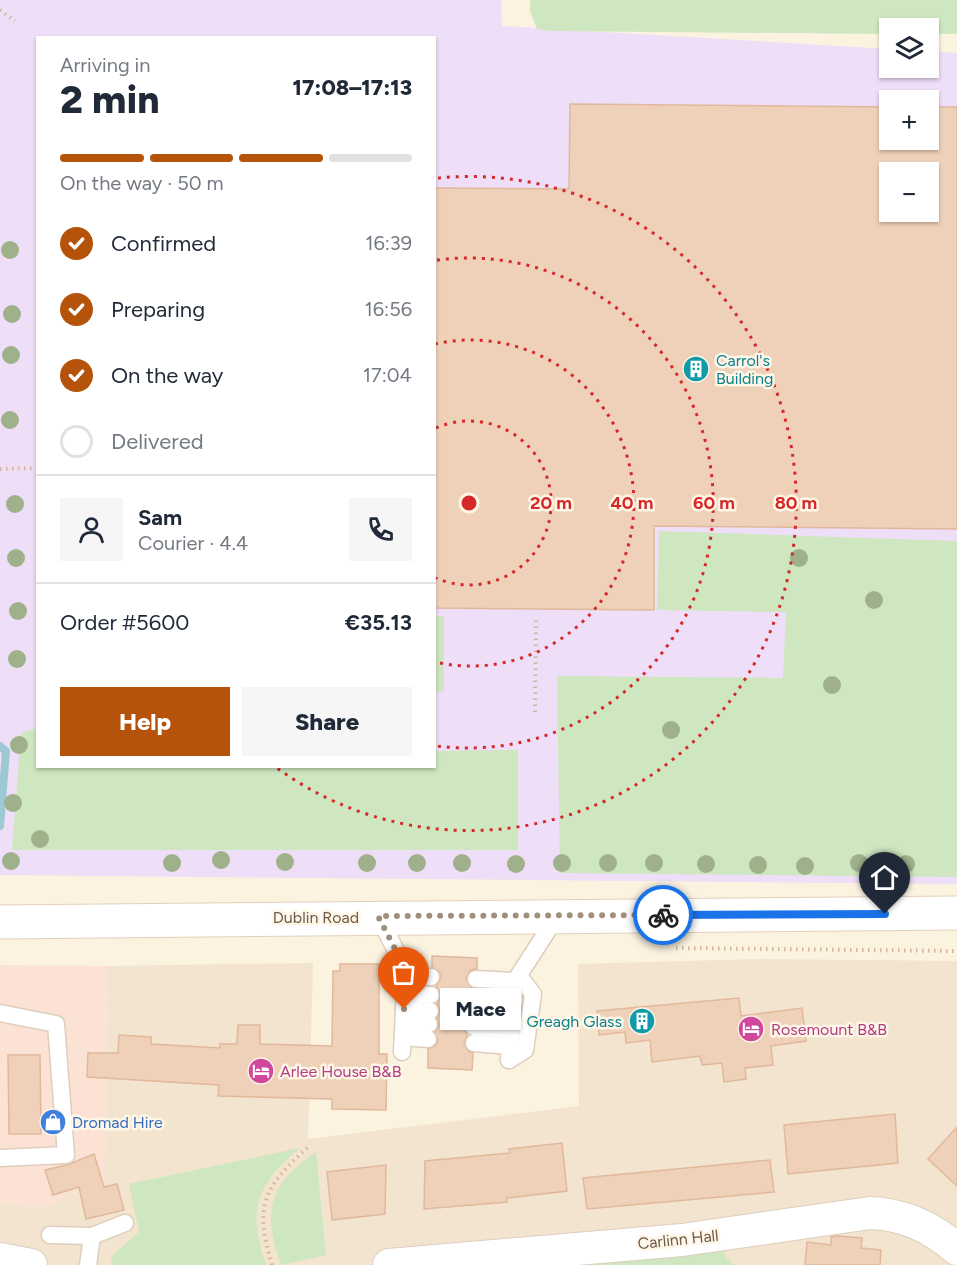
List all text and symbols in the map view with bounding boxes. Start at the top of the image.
map controls [879,18,939,222]
button: layers [879,18,939,78]
text: Arriving in [60,53,150,77]
text: 17:08–17:13 [293,74,412,101]
text: 2 min [60,76,160,123]
button: + [879,90,939,150]
button: − [879,162,939,222]
text: On the way · 50 m [60,171,223,195]
icon: check [60,227,93,260]
text: Confirmed [111,230,216,257]
text: 16:39 [365,231,412,255]
icon: check [60,293,93,326]
text: Preparing [111,296,205,323]
text: 16:56 [365,297,412,321]
place label: Carrol's Building [716,351,773,388]
building icon: Carrol's Building [681,354,711,384]
icon: check [60,359,93,392]
text: On the way [111,362,223,389]
text: 17:04 [363,363,412,387]
text: Delivered [111,428,204,455]
text: 20 m [530,492,572,514]
text: 40 m [610,492,654,514]
text: 60 m [693,492,735,514]
text: 80 m [775,492,817,514]
centre of rings [459,493,479,513]
button: person [60,498,123,561]
button: phone [349,498,412,561]
text: Sam [138,504,182,531]
text: Courier · 4.4 [138,531,248,555]
text: Order #5600 [60,609,189,636]
text: €35.13 [345,609,412,636]
button: Help [60,687,230,756]
button: Share [242,687,412,756]
pin [859,852,910,914]
icon: home [868,861,901,894]
courier [633,885,693,945]
icon: bike [647,899,680,932]
street label: Dublin Road [273,908,359,927]
pin [378,947,429,1009]
icon: bag [387,956,420,989]
callout: Mace [440,988,521,1030]
text: Mace [455,997,506,1021]
building icon: Greagh Glass [627,1006,657,1036]
place label: Greagh Glass [527,1012,622,1031]
hotel icon: Rosemount B&B [736,1014,766,1044]
place label: Rosemount B&B [771,1020,887,1039]
hotel icon: Arlee House B&B [246,1056,276,1086]
place label: Arlee House B&B [280,1062,402,1081]
shop icon: Dromad Hire [38,1107,68,1137]
place label: Dromad Hire [72,1113,163,1132]
street label: Carlinn Hall [637,1226,720,1253]

